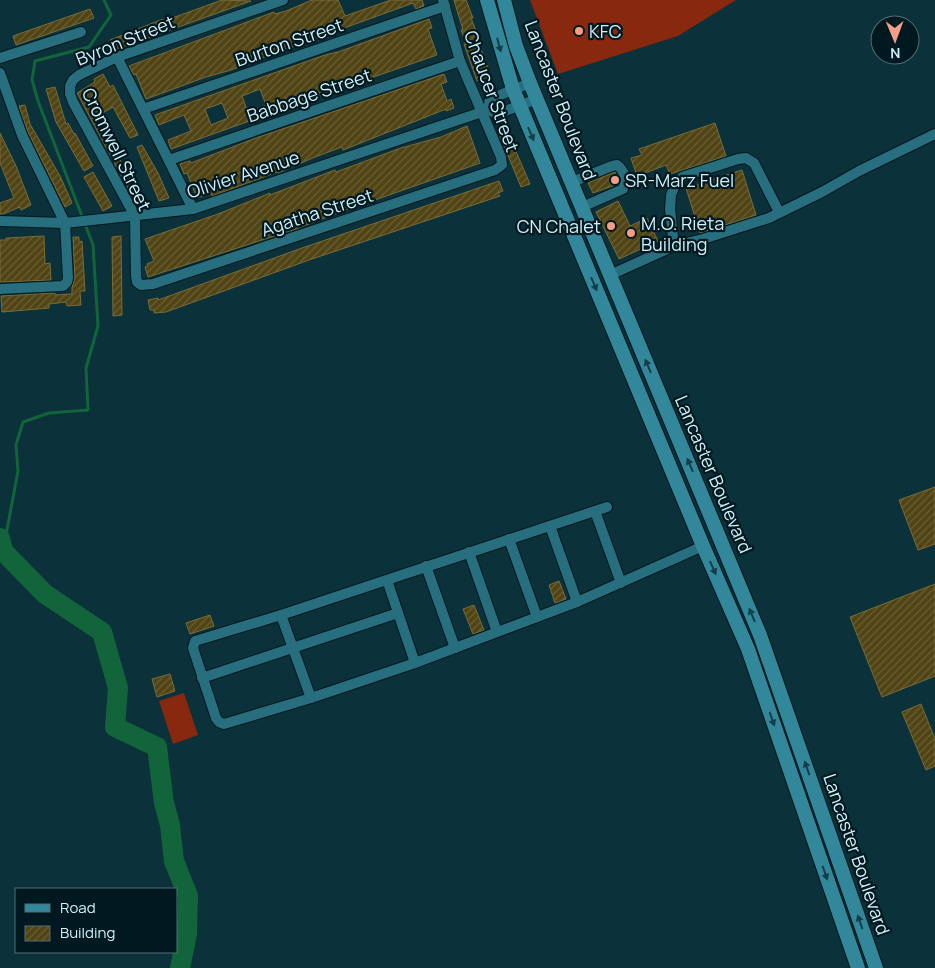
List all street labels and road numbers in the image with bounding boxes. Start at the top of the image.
street label: Byron Street [72,9,178,71]
street label: Burton Street [232,12,346,72]
street label: Lancaster Boulevard [520,17,602,183]
street label: Chaucer Street [459,27,525,155]
street label: Babbage Street [244,62,374,128]
street label: Cromwell Street [77,84,157,214]
street label: Olivier Avenue [184,145,302,203]
street label: Agatha Street [258,183,376,241]
street label: Lancaster Boulevard [670,392,758,556]
street label: Lancaster Boulevard [818,770,896,938]

